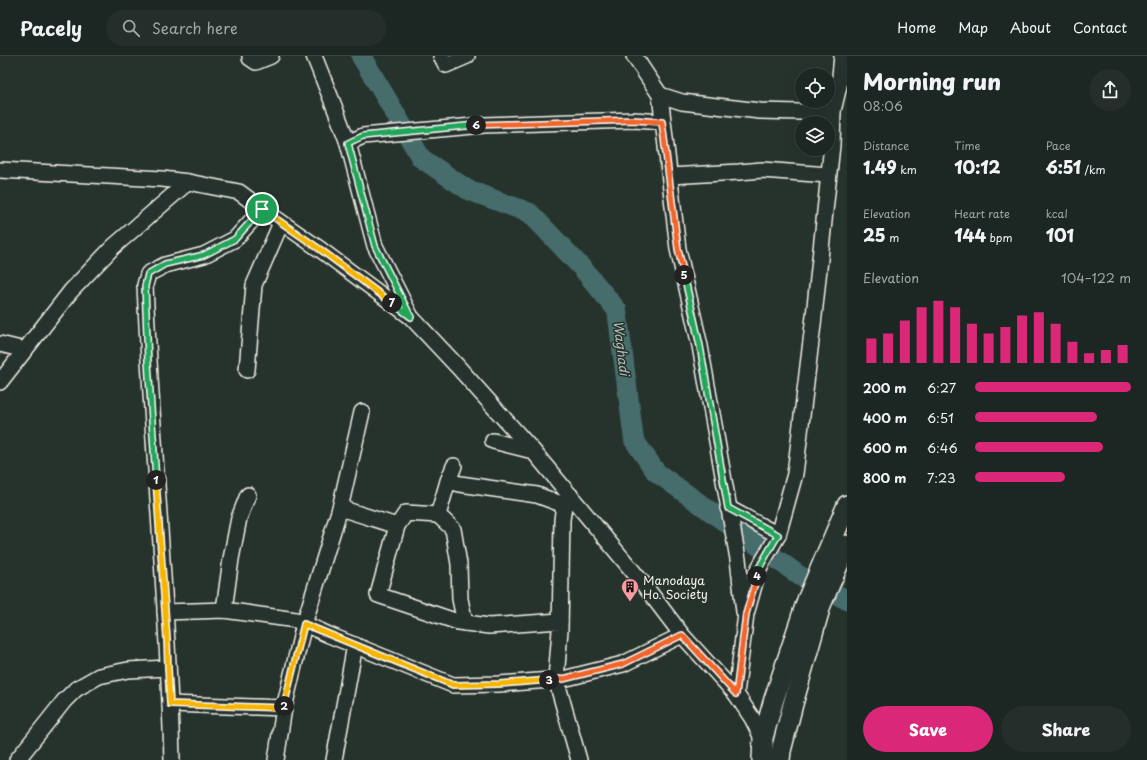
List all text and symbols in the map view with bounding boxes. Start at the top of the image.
search box [106,10,386,46]
text: Pacely [20,14,82,42]
text: Search here [152,16,238,39]
icon: search [120,17,142,39]
text: Home [897,17,936,38]
text: Map [958,17,988,38]
text: About [1010,17,1051,38]
text: Contact [1073,17,1127,38]
text: Morning run [863,64,1001,97]
map controls [795,68,835,156]
button: locate [795,68,835,108]
button: share [1089,69,1131,111]
text: 08:06 [863,96,903,115]
pin: 6 [466,115,486,135]
text: 6 [472,116,480,133]
button: layers [795,116,835,156]
text: Distance [863,137,909,154]
text: Time [954,137,980,154]
text: Pace [1046,137,1070,154]
text: 1.49 [863,154,897,180]
text: 10:12 [954,154,1000,180]
text: 6:51 [1046,154,1081,180]
text: km [897,161,917,178]
text: /km [1081,161,1106,178]
pin [245,192,279,226]
icon: arrive [251,198,273,220]
text: Elevation [863,205,910,222]
text: Heart rate [954,205,1010,222]
text: kcal [1046,205,1068,222]
text: 25 [863,222,886,248]
text: 144 [954,222,986,248]
text: 101 [1046,222,1074,248]
text: m [886,229,899,246]
text: bpm [986,229,1012,246]
pin: 5 [674,265,694,285]
text: 5 [680,266,688,283]
text: Elevation [863,268,919,287]
text: 104–122 m [1061,268,1131,287]
pin: 7 [382,293,402,313]
text: 7 [389,294,395,311]
water label: Waghadi [609,319,635,379]
text: 200 m [863,378,907,397]
text: 6:27 [927,378,956,397]
text: 400 m [863,408,907,427]
text: 6:51 [927,408,954,427]
text: 600 m [863,438,907,457]
text: 6:46 [927,438,958,457]
text: 800 m [863,468,906,487]
text: 7:23 [927,468,956,487]
pin: 1 [146,470,166,490]
text: 1 [153,471,159,488]
pin: 4 [747,566,767,586]
text: 4 [753,567,761,584]
place label: Manodaya Ho. Society [643,571,708,603]
building icon: Manodaya Ho. Society [620,577,640,602]
pin: 3 [539,670,559,690]
text: 3 [545,671,553,688]
pin: 2 [274,696,294,716]
text: 2 [280,697,288,714]
button: Save [863,706,993,752]
button: Share [1001,706,1131,752]

